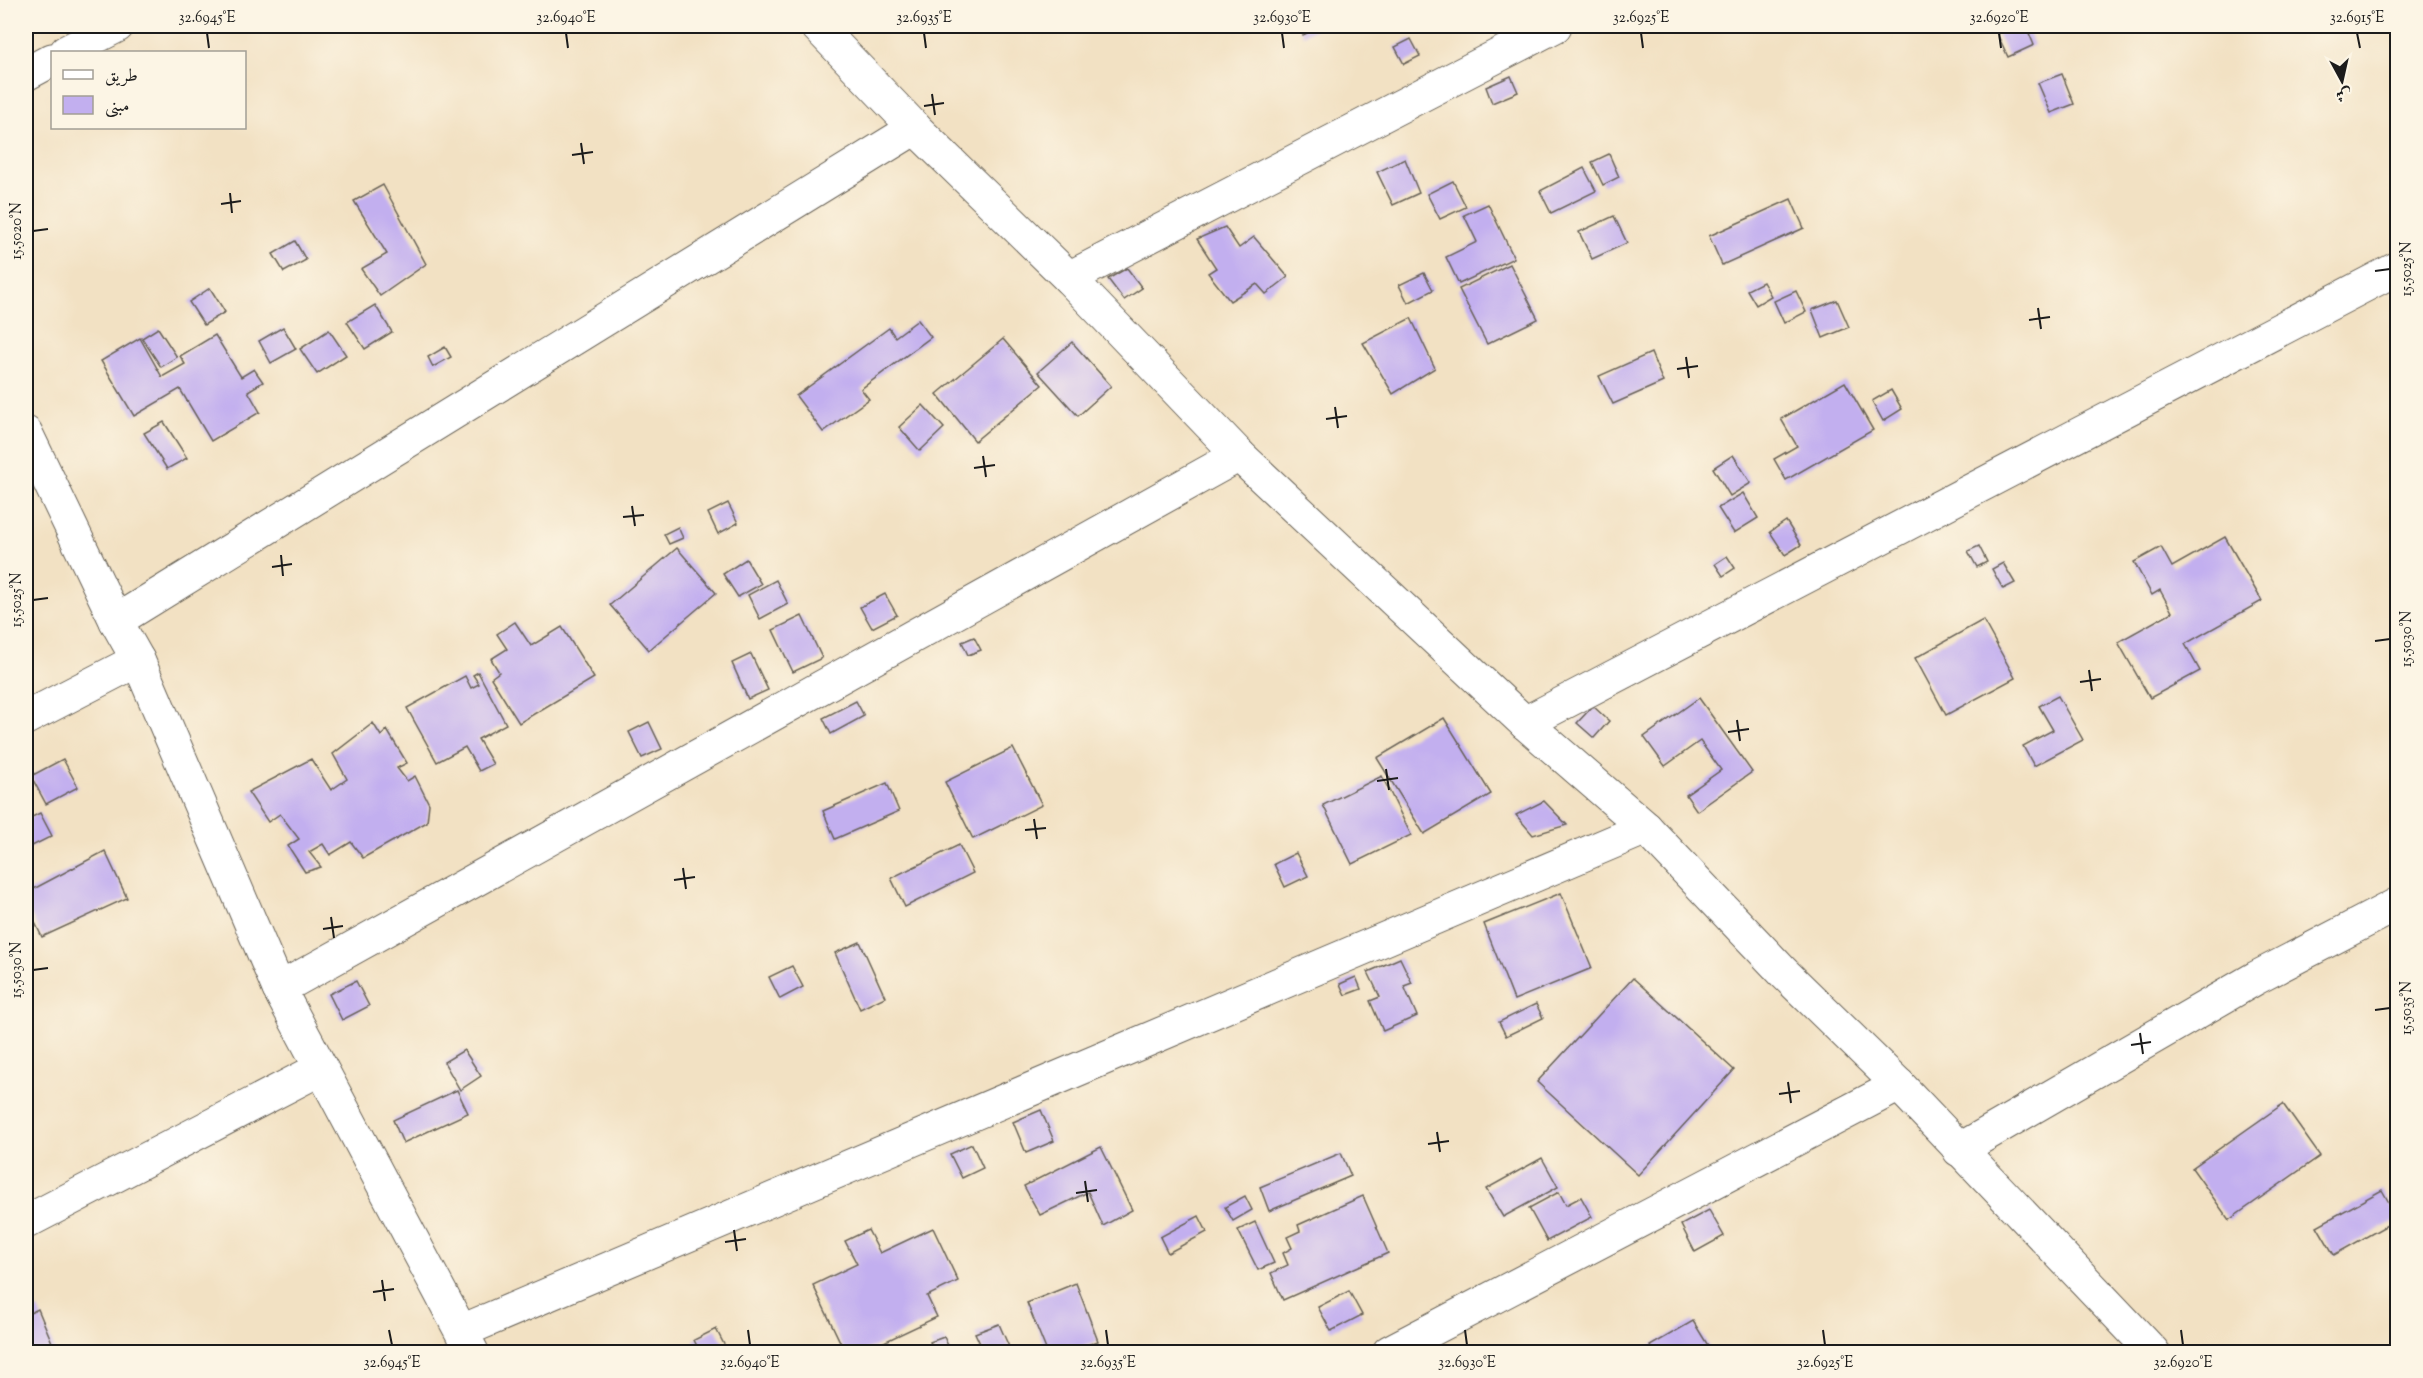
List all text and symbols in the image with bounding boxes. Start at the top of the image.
text: 32.6945°E [179,8,235,29]
text: 32.6940°E [536,8,596,29]
text: 32.6935°E [896,8,952,29]
text: 32.6930°E [1253,8,1311,29]
text: 32.6925°E [1613,8,1669,29]
text: 32.6920°E [1970,8,2028,29]
text: 32.6915°E [2330,8,2384,29]
legend [51,51,246,129]
north arrow [2312,51,2372,111]
text: طريق [105,64,138,90]
text: ش [2334,81,2353,106]
text: مبنى [105,94,130,120]
text: 15.5020°N [7,202,28,260]
text: 15.5025°N [2397,242,2418,296]
text: 15.5025°N [7,573,28,627]
text: 15.5030°N [2397,611,2418,667]
text: 15.5030°N [7,942,28,998]
text: 15.5035°N [2397,981,2418,1035]
text: 32.6945°E [364,1353,420,1374]
text: 32.6940°E [720,1353,780,1374]
text: 32.6935°E [1080,1353,1136,1374]
text: 32.6930°E [1438,1353,1496,1374]
text: 32.6925°E [1797,1353,1853,1374]
text: 32.6920°E [2154,1353,2212,1374]

